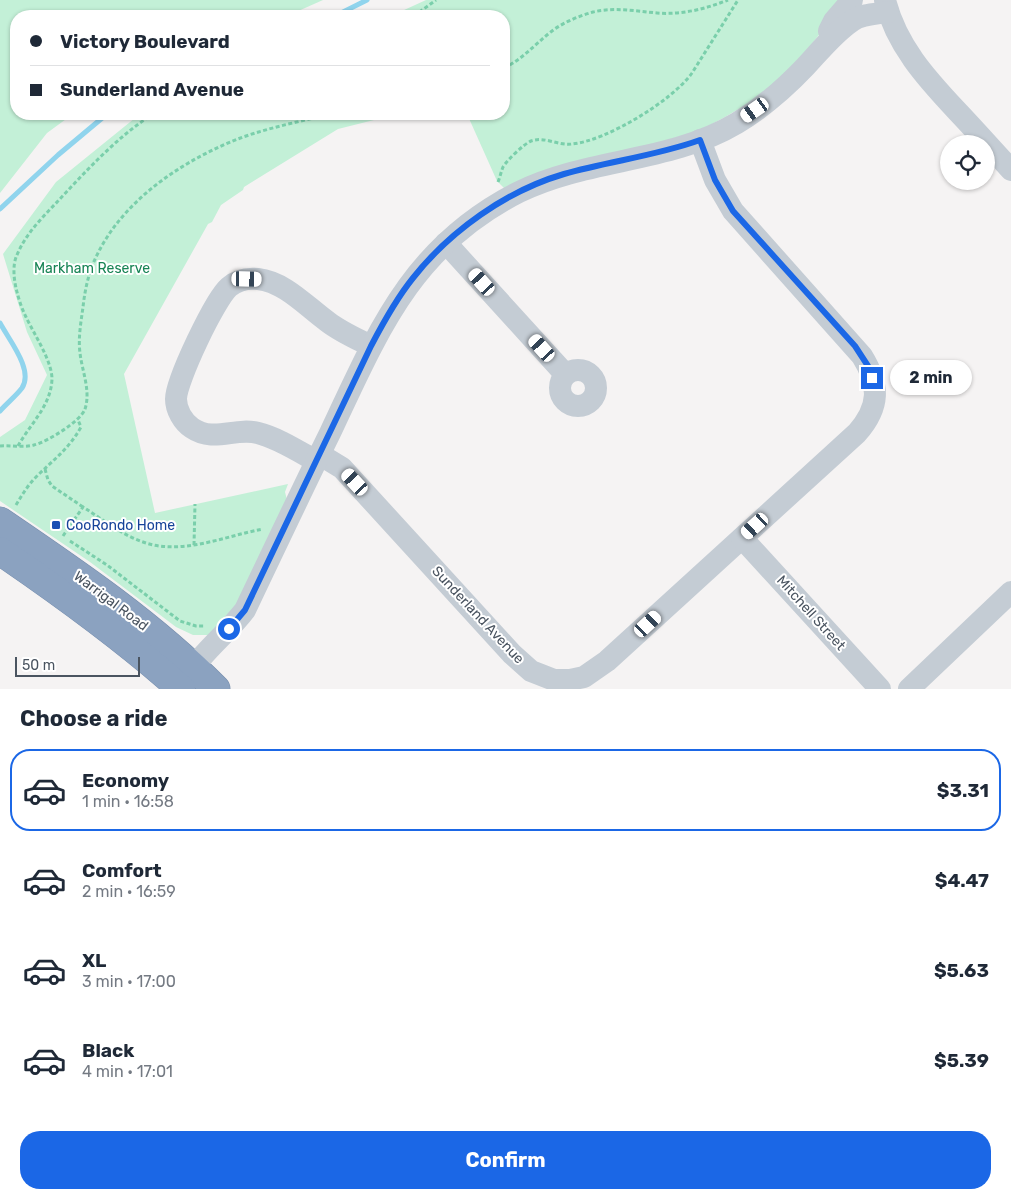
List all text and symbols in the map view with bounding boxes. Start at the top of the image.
text: Victory Boulevard [60,30,230,53]
text: Sunderland Avenue [60,78,244,101]
car [738,95,771,125]
map controls [940,135,995,190]
button: locate [940,135,995,190]
park label: Markham Reserve [34,260,150,277]
car [466,266,497,298]
car [231,271,262,287]
car [526,332,557,364]
callout: 2 min [890,360,972,396]
route end [861,367,883,389]
text: 2 min [909,368,953,387]
car [339,466,370,498]
car [738,510,771,542]
place label: CooRondo Home [66,517,175,534]
marker: CooRondo Home [50,519,62,531]
street label: Sunderland Avenue [428,563,528,667]
street label: Warrigal Road [70,568,152,634]
street label: Mitchell Street [773,572,849,654]
car [631,608,664,640]
route start [218,618,240,640]
scale bar [15,654,140,677]
text: 50 m [22,657,55,674]
text: Choose a ride [20,705,167,732]
icon: car [22,768,67,813]
text: Economy [82,769,169,792]
text: $3.31 [937,779,989,802]
text: 1 min · 16:58 [82,792,174,811]
icon: car [22,858,67,903]
text: Comfort [82,859,162,882]
text: $4.47 [935,869,989,892]
text: 2 min · 16:59 [82,882,176,901]
icon: car [22,948,67,993]
text: XL [82,949,106,972]
text: $5.63 [934,959,989,982]
text: 3 min · 17:00 [82,972,176,991]
icon: car [22,1038,67,1083]
text: Black [82,1039,134,1062]
text: $5.39 [934,1049,989,1072]
text: 4 min · 17:01 [82,1062,173,1081]
button: Confirm [20,1131,991,1189]

